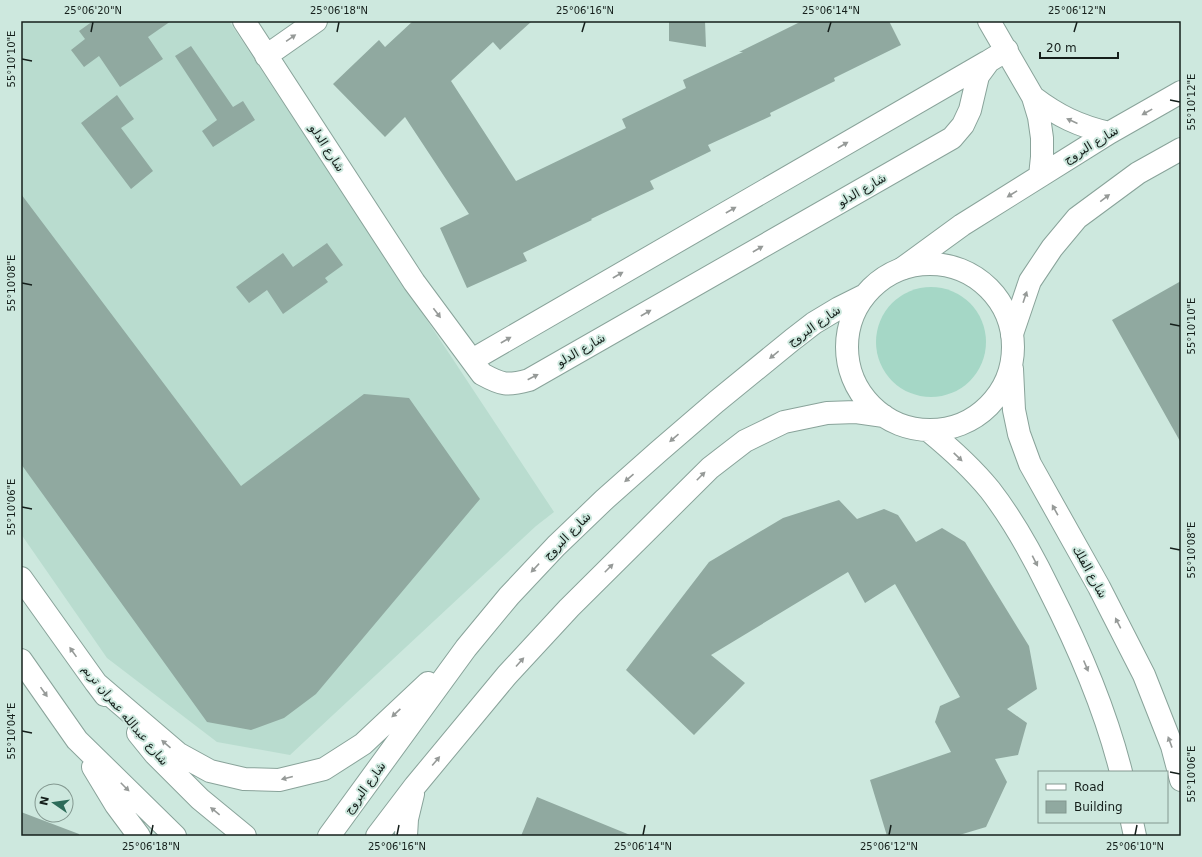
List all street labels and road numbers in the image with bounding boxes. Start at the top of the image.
street label: شارع الدلو [305,121,347,175]
street label: شارع البروج [1061,123,1121,168]
street label: شارع الدلو [834,171,889,211]
street label: شارع البروج [785,303,844,350]
street label: شارع الدلو [553,331,608,371]
street label: شارع البروج [540,509,594,563]
street label: شارع الفلك [1069,543,1110,601]
street label: شارع عبدالله عمران تريم [78,662,171,769]
street label: شارع البروج [341,759,389,817]

